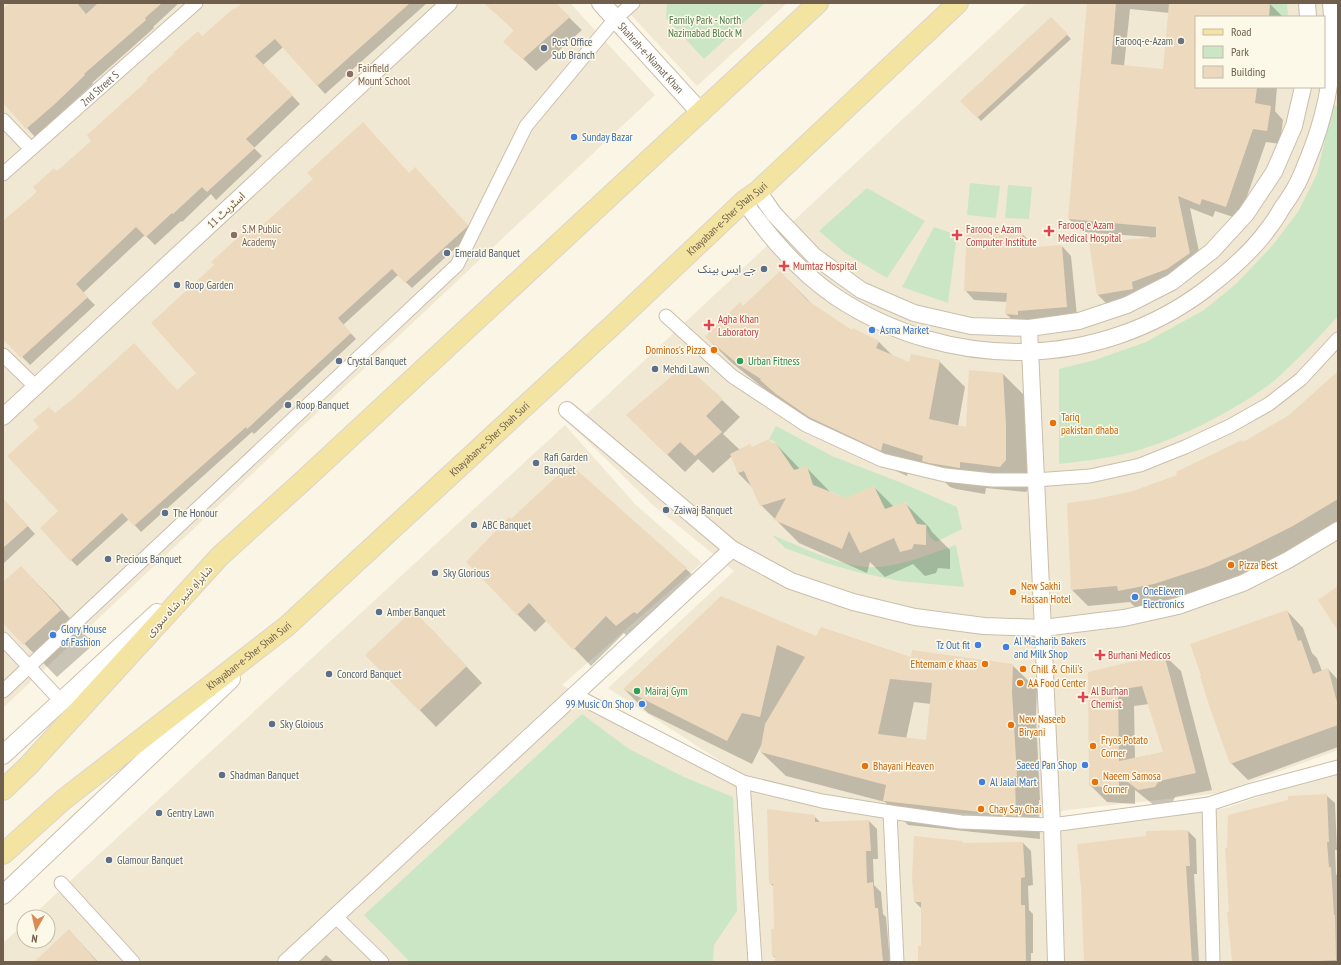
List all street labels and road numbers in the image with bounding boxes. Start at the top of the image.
street label: Shahrah-e-Niamat Khan [615,19,687,96]
street label: 2nd Street S [77,68,122,109]
street label: Khayaban-e-Sher Shah Suri [684,179,770,259]
street label: اسٹریٹ 11 [204,189,248,231]
street label: Khayaban-e-Sher Shah Suri [447,399,532,479]
street label: شاہراہِ شیر شاہ سوری [142,562,216,640]
street label: Khayaban-e-Sher Shah Suri [204,618,294,693]

